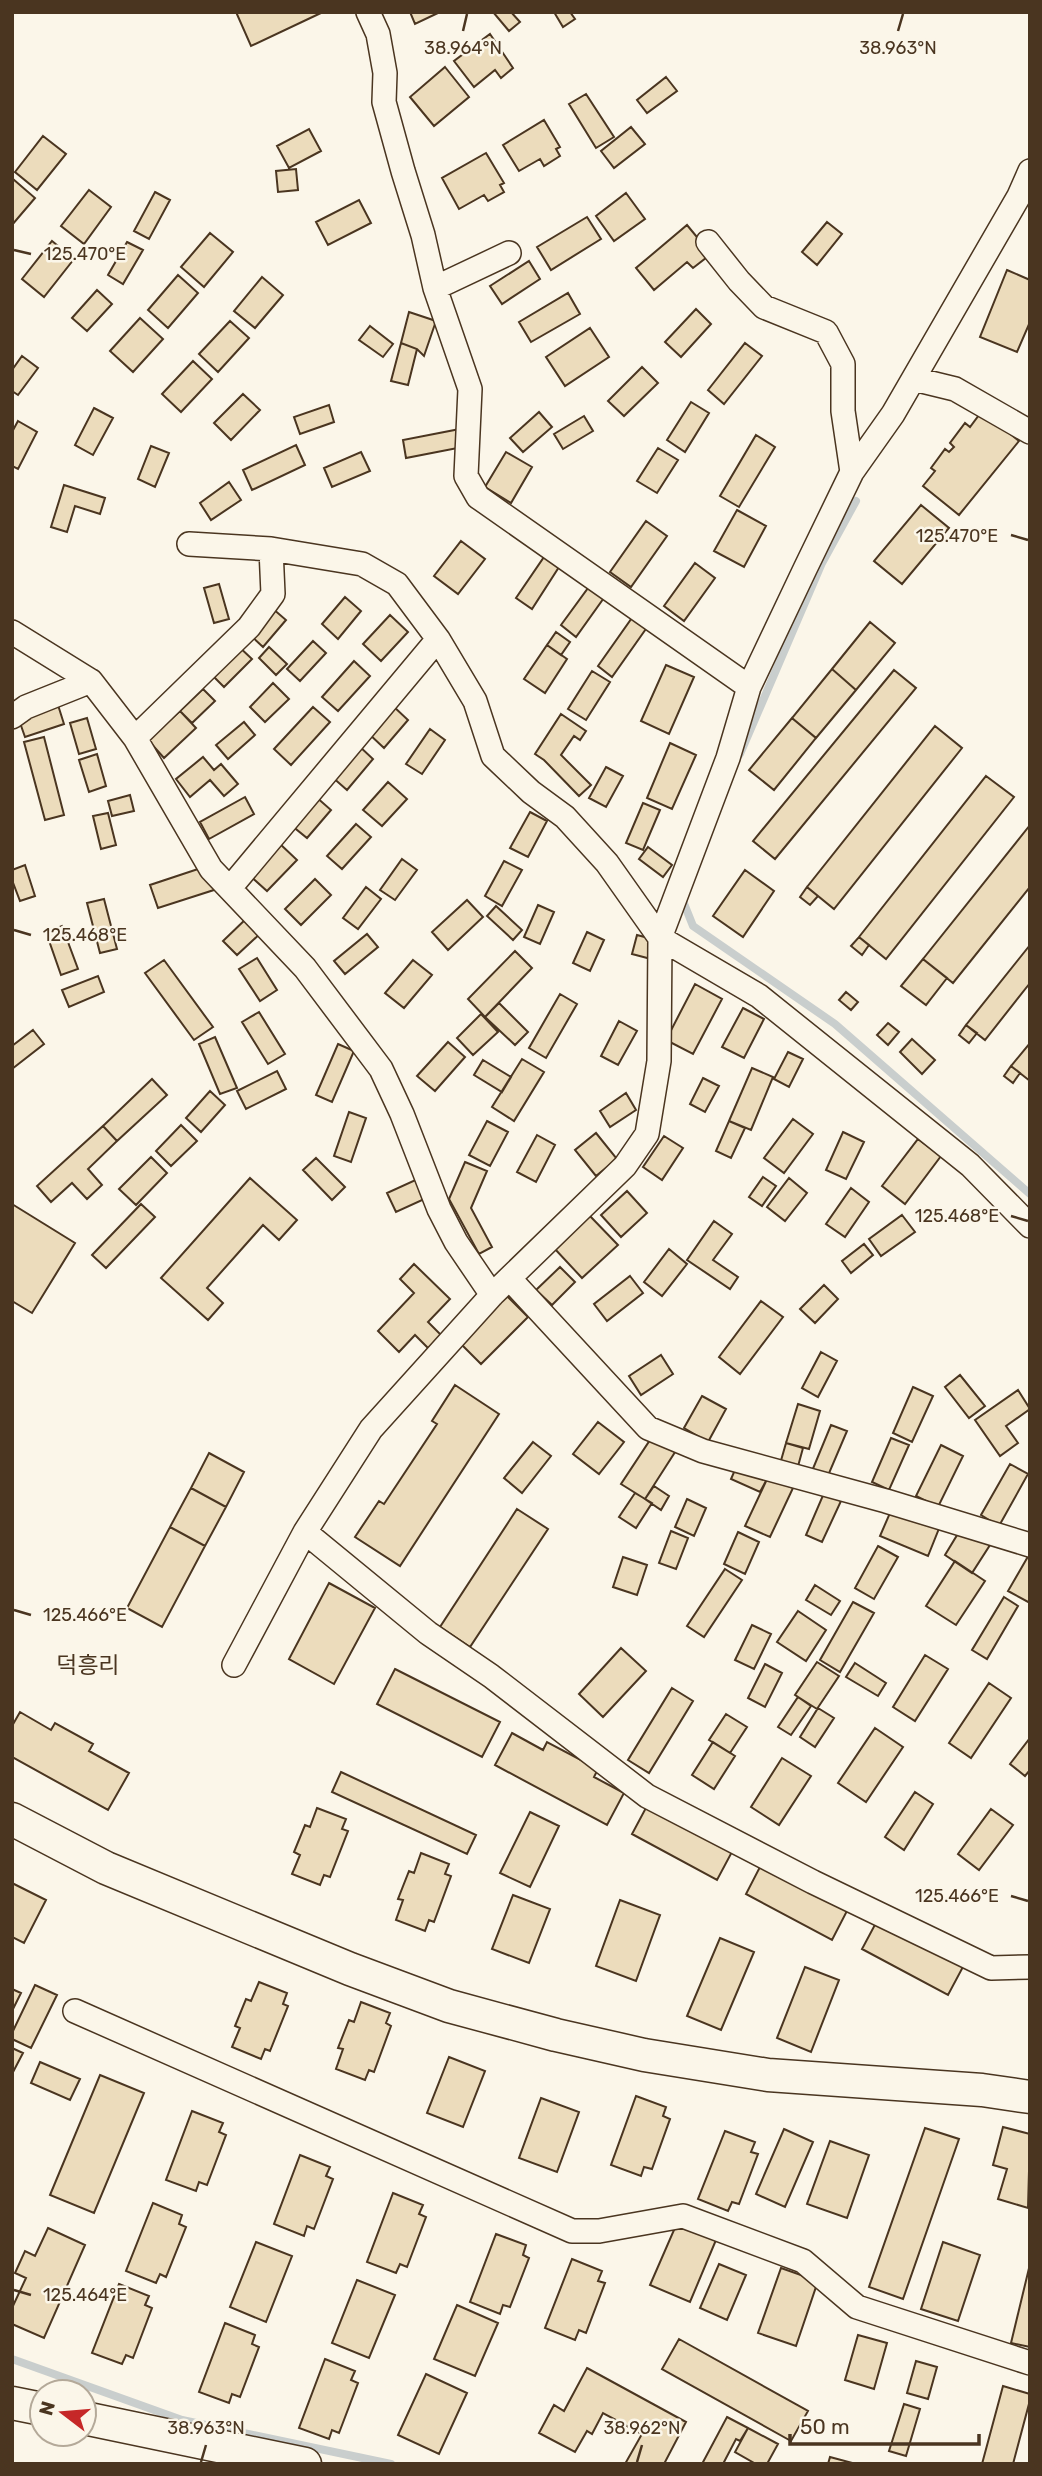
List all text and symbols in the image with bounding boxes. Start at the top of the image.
text: 38.964°N [424,37,502,59]
text: 38.963°N [859,37,937,59]
text: 125.470°E [44,243,126,265]
text: 125.470°E [916,525,998,547]
text: 125.468°E [43,924,127,946]
text: 125.468°E [915,1205,999,1227]
text: 125.466°E [43,1604,127,1626]
district label: 덕흥리 [56,1651,120,1679]
text: 125.466°E [915,1885,999,1907]
text: 125.464°E [43,2284,127,2306]
north arrow [28,2378,98,2448]
text: N [34,2399,60,2418]
scale bar [790,2402,979,2446]
text: 50 m [800,2414,850,2439]
text: 38.963°N [167,2417,245,2439]
text: 38.962°N [603,2417,681,2439]

